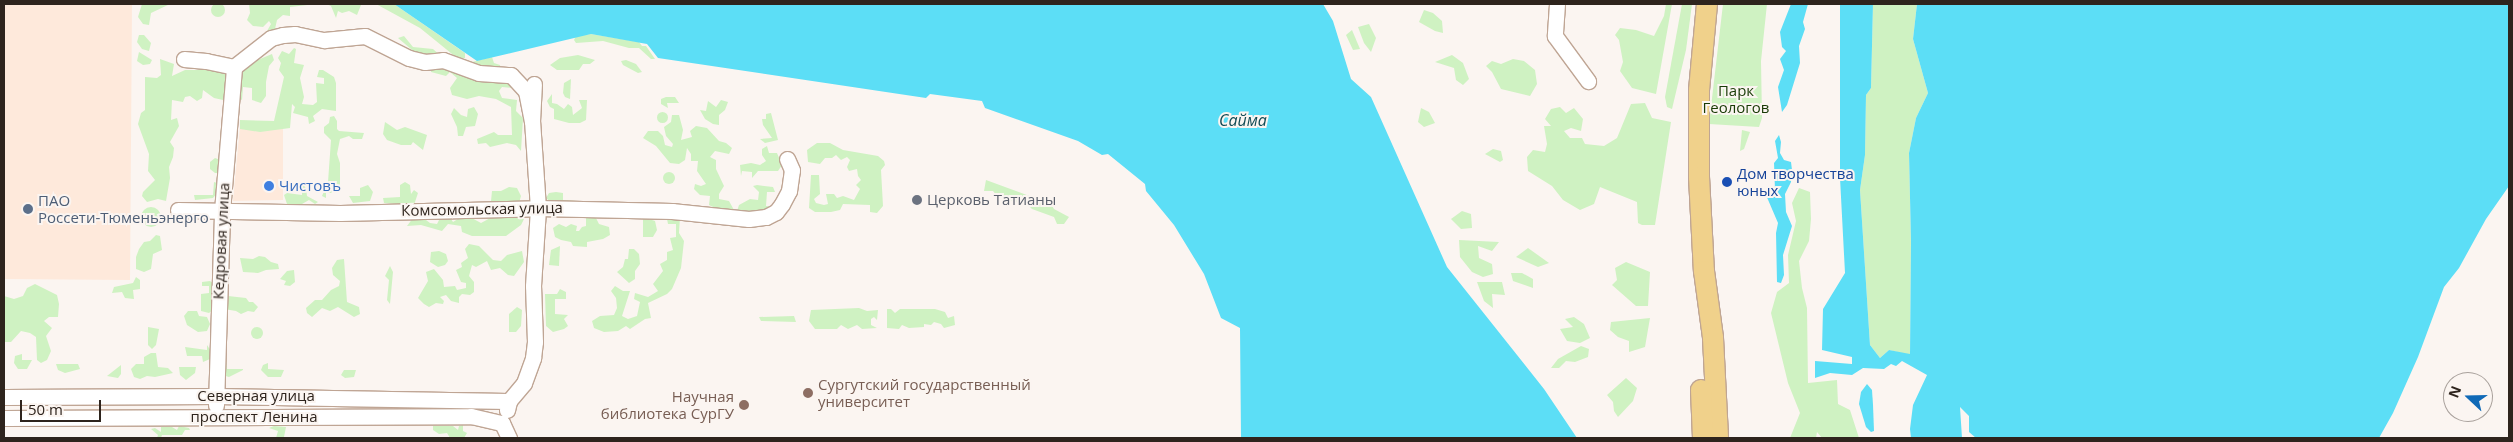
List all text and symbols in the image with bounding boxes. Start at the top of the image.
park label: Парк Геологов [1703,81,1769,116]
water label: Сайма [1219,110,1267,130]
place label: Дом творчества юных [1737,164,1854,199]
marker: Дом творчества юных [1721,176,1733,188]
place label: Чистовъ [279,177,341,195]
marker: Чистовъ [263,180,275,192]
street label: Кедровая улица [209,182,233,300]
place label: ПАО Россети-Тюменьэнерго [38,191,209,226]
place label: Церковь Татианы [927,191,1056,209]
marker: Церковь Татианы [911,194,923,206]
street label: Комсомольская улица [401,199,563,219]
marker: ПАО Россети-Тюменьэнерго [22,203,34,215]
north arrow [2443,372,2493,422]
place label: Сургутский государственный университет [818,375,1031,410]
text: N [2444,383,2465,401]
street label: Северная улица [197,387,315,405]
place label: Научная библиотека СурГУ [601,387,734,422]
marker: Сургутский государственный университет [802,387,814,399]
scale bar [22,390,104,422]
text: 50 m [28,399,63,419]
marker: Научная библиотека СурГУ [738,399,750,411]
street label: проспект Ленина [191,408,317,426]

